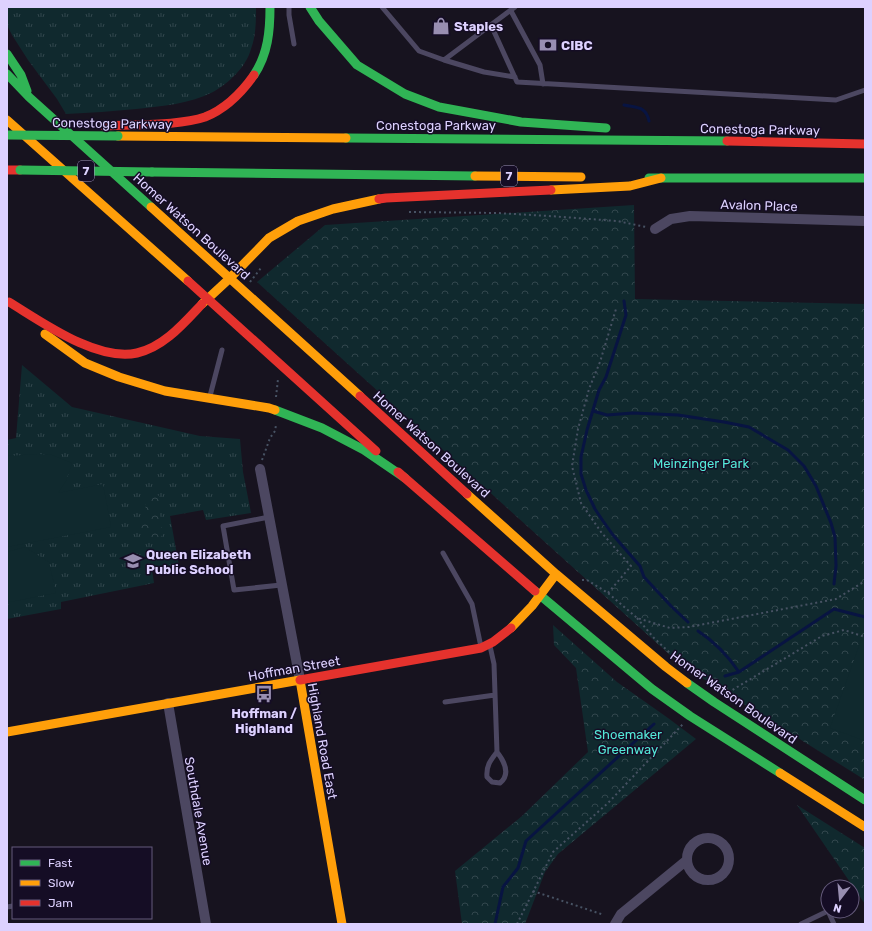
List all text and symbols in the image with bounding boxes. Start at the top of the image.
shop icon: Staples [431,16,451,36]
place label: Staples [454,19,503,34]
bank icon: CIBC [538,35,558,55]
place label: CIBC [561,38,593,53]
street label: Conestoga Parkway [52,115,172,133]
street label: Conestoga Parkway [376,118,496,134]
street label: Conestoga Parkway [700,121,820,139]
road number: 7 [78,161,94,181]
road number: 7 [501,166,517,186]
street label: Homer Watson Boulevard [130,170,253,283]
street label: Avalon Place [720,197,798,214]
street label: Homer Watson Boulevard [370,388,493,501]
park label: Meinzinger Park [653,456,749,472]
place label: Queen Elizabeth Public School [146,547,251,577]
school or university icon: Queen Elizabeth Public School [123,551,143,571]
street label: Homer Watson Boulevard [667,648,800,747]
street label: Hoffman Street [247,653,341,684]
street label: Highland Road East [304,682,340,801]
bus stop icon: Hoffman / Highland [254,684,274,704]
place label: Hoffman / Highland [231,706,297,736]
park label: Shoemaker Greenway [594,727,662,757]
street label: Southdale Avenue [182,756,215,867]
legend [12,847,152,919]
text: Fast [48,856,72,870]
text: Slow [48,876,75,890]
north arrow [820,879,860,919]
text: Jam [48,896,73,910]
text: N [832,901,843,915]

